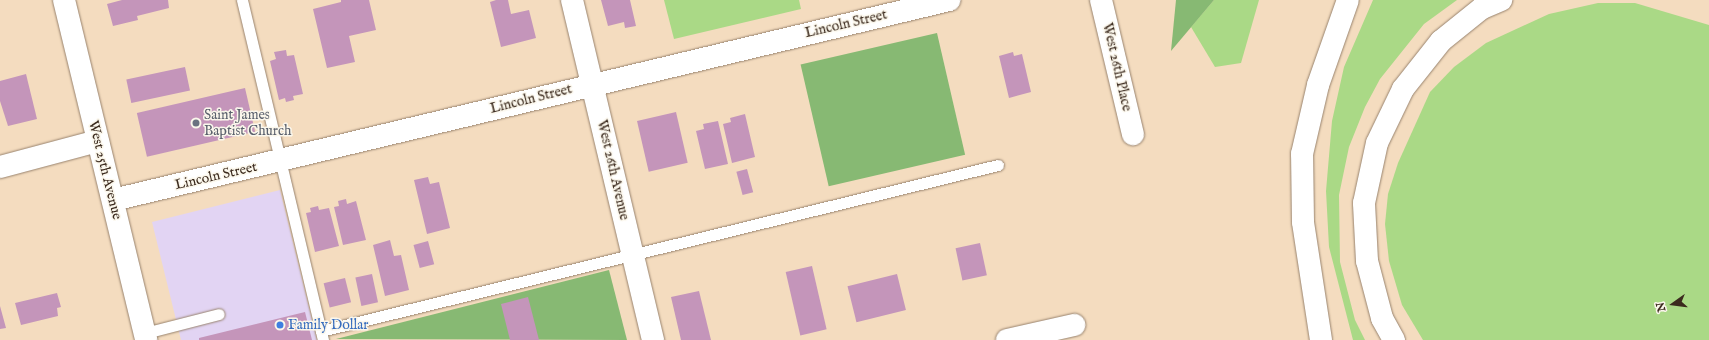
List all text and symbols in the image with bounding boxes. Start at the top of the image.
street label: Lincoln Street [803,6,889,42]
street label: West 26th Place [1099,21,1135,113]
street label: Lincoln Street [488,81,574,117]
place label: Saint James Baptist Church [204,107,291,140]
marker: Saint James Baptist Church [191,118,201,128]
street label: West 26th Avenue [593,118,633,222]
street label: West 25th Avenue [85,119,125,221]
street label: Lincoln Street [173,158,259,194]
north arrow [1653,284,1693,324]
text: N [1653,301,1669,313]
place label: Family Dollar [288,317,368,333]
marker: Family Dollar [275,320,285,330]

